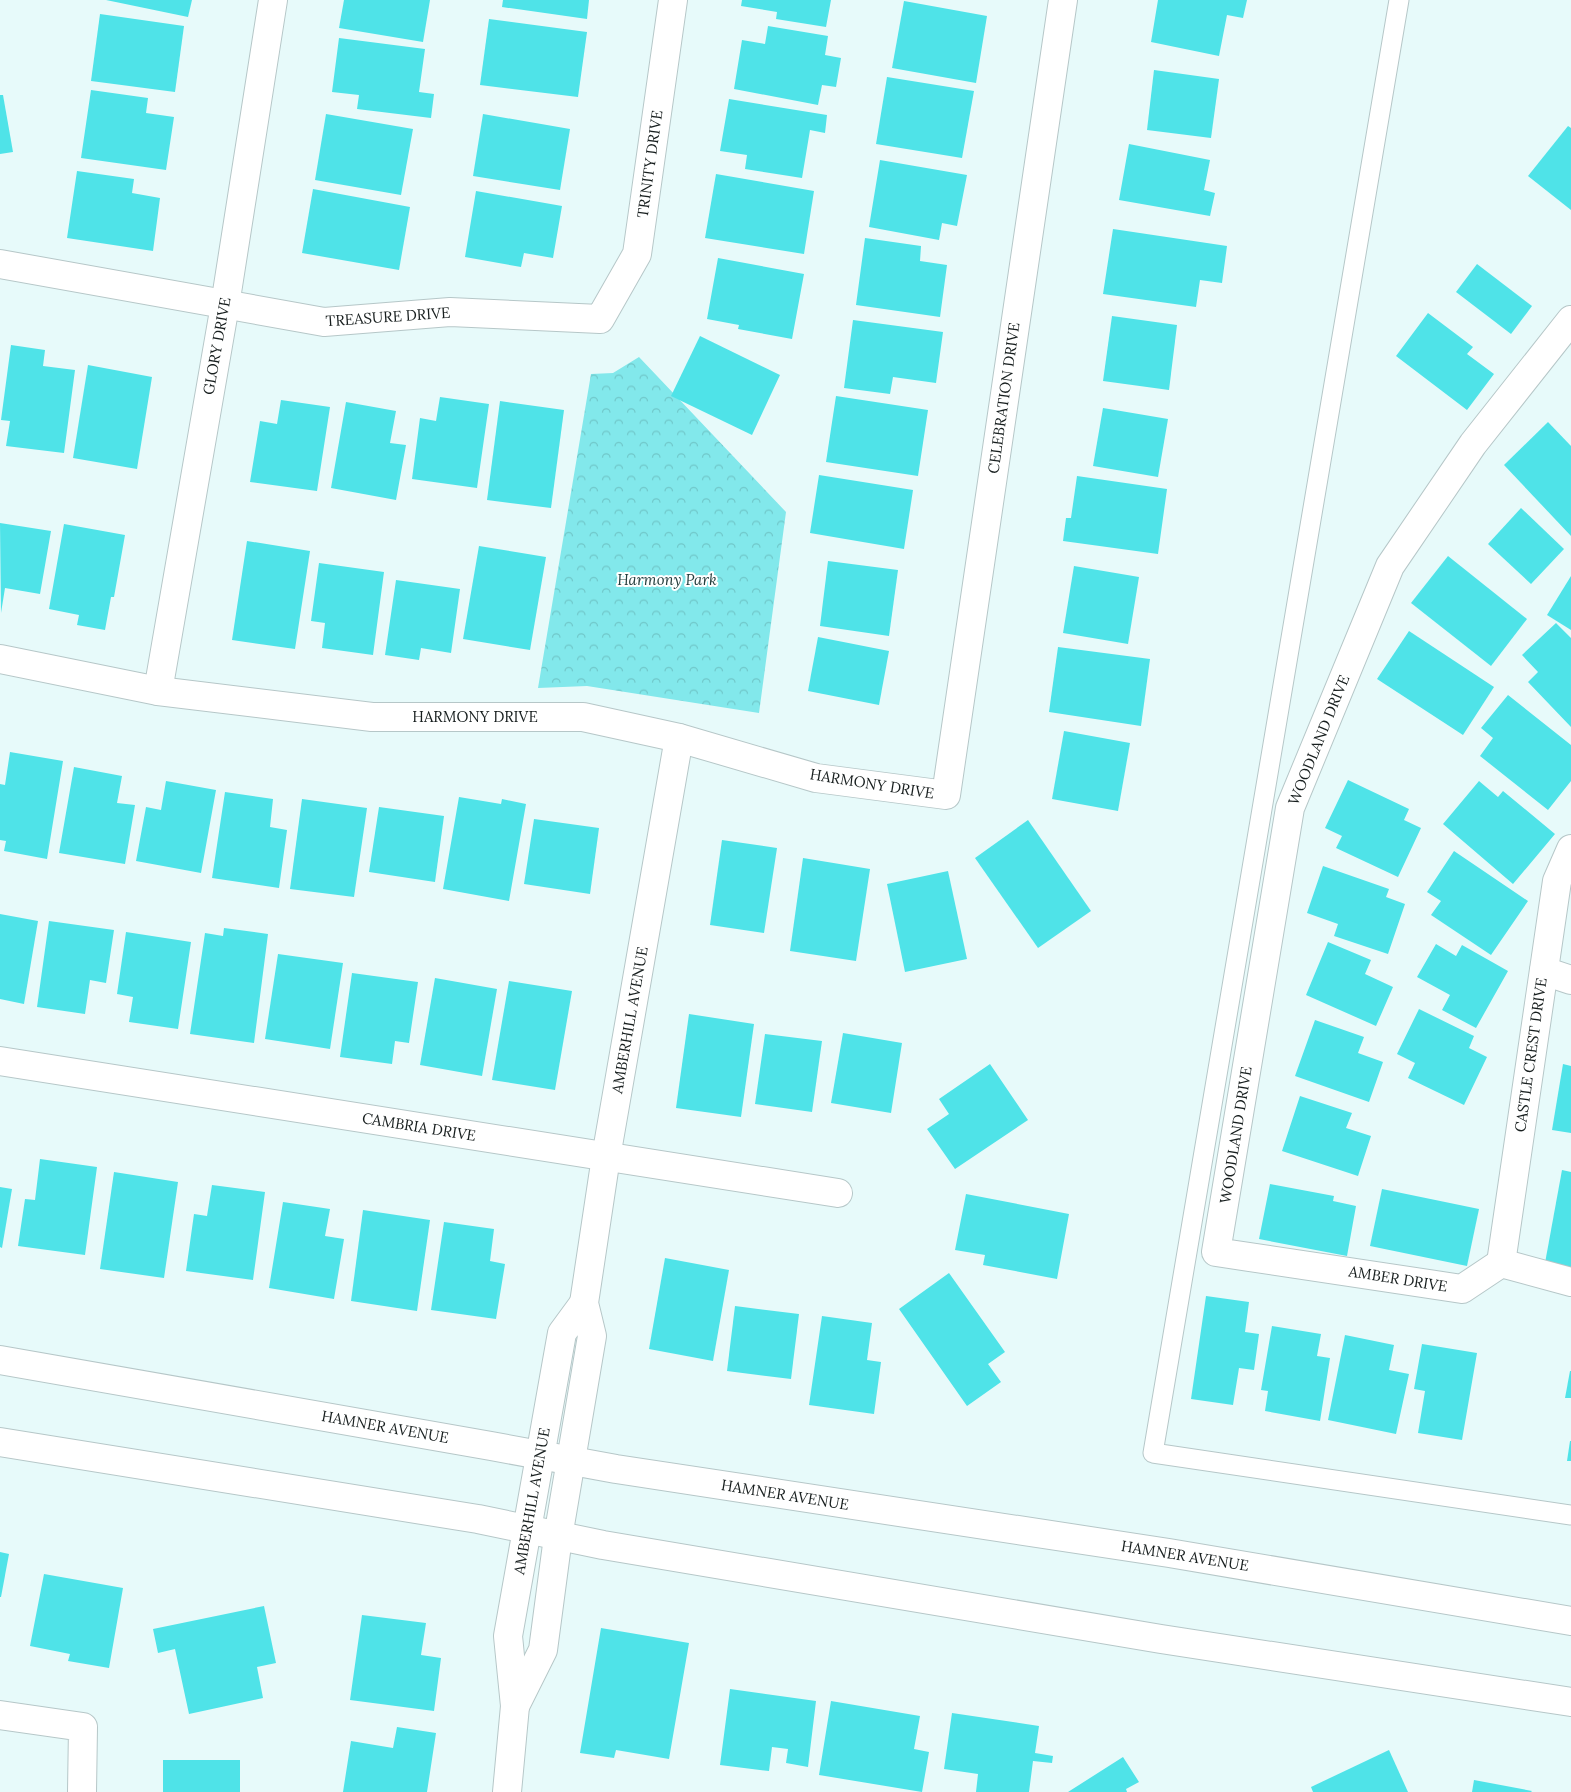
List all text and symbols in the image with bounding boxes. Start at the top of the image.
street label: TRINITY DRIVE [633,109,666,219]
street label: GLORY DRIVE [199,296,234,396]
street label: TREASURE DRIVE [325,303,451,330]
street label: CELEBRATION DRIVE [983,321,1024,475]
park label: Harmony Park [617,570,717,589]
street label: WOODLAND DRIVE [1284,672,1353,808]
street label: HARMONY DRIVE [412,707,538,726]
street label: HARMONY DRIVE [809,764,936,803]
street label: AMBERHILL AVENUE [607,945,652,1096]
street label: CASTLE CREST DRIVE [1510,977,1551,1133]
street label: WOODLAND DRIVE [1215,1065,1256,1205]
street label: CAMBRIA DRIVE [361,1108,477,1145]
street label: AMBER DRIVE [1346,1261,1449,1296]
street label: HAMNER AVENUE [320,1406,450,1447]
street label: AMBERHILL AVENUE [509,1426,554,1577]
street label: HAMNER AVENUE [720,1475,850,1514]
street label: HAMNER AVENUE [1120,1536,1250,1575]

